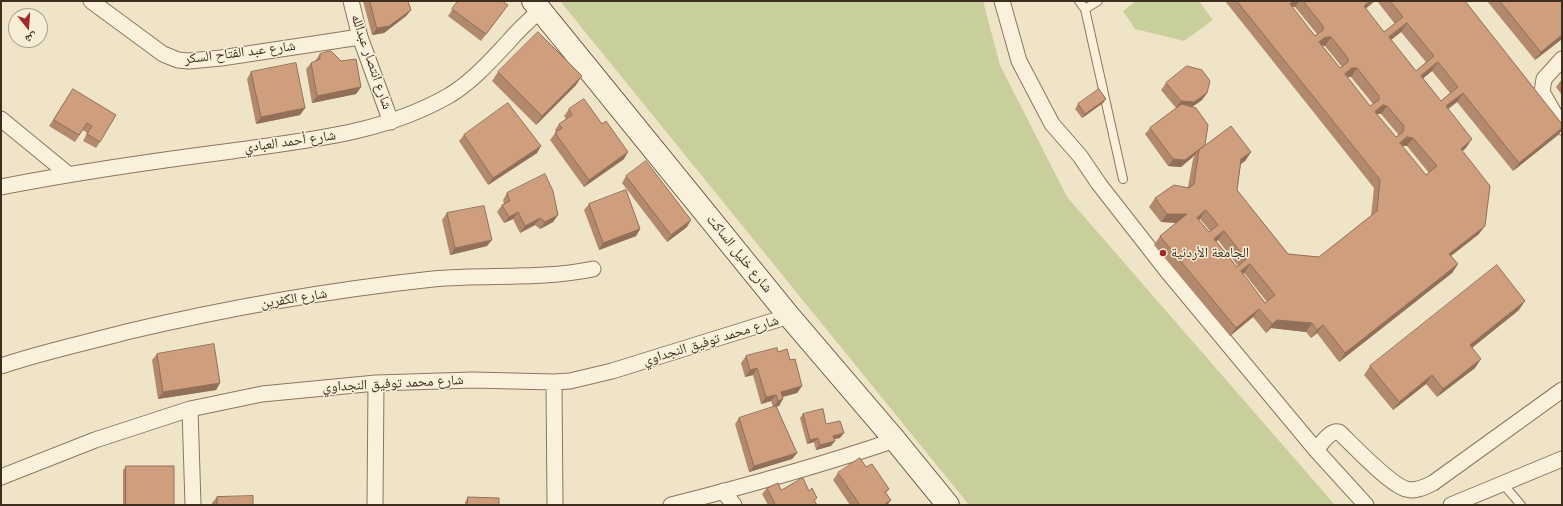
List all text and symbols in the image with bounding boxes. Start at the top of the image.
north arrow [8,8,48,48]
street label: شارع انتصار عبدالله [347,12,395,112]
text: ش [24,31,39,46]
street label: شارع عبد الفتاح السكر [184,38,296,68]
street label: شارع أحمد العبادي [243,127,337,157]
street label: شارع خليل الساكت [702,212,776,296]
place label: الجامعة الأردنية [1171,245,1249,261]
marker: الجامعة الأردنية [1158,248,1168,258]
street label: شارع الكفرين [260,285,328,313]
street label: شارع محمد توفيق النجداوي [641,312,781,370]
street label: شارع محمد توفيق النجداوي [322,372,464,396]

